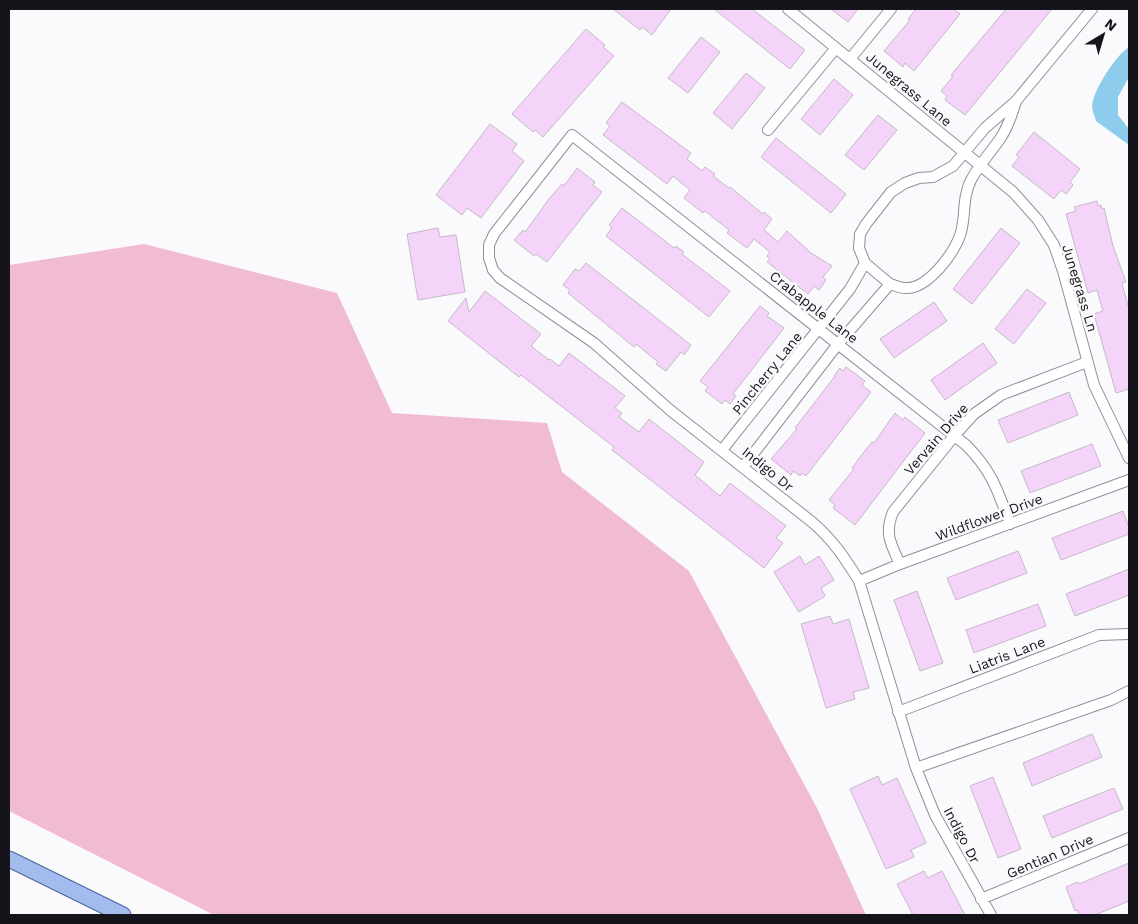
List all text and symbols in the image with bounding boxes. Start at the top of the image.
north arrow [1078,10,1128,60]
text: N [1102,15,1120,34]
street label: Junegrass Lane [863,49,955,129]
street label: Junegrass Ln [1059,242,1101,334]
street label: Crabapple Lane [767,268,861,346]
street label: Pincherry Lane [729,328,805,418]
street label: Vervain Drive [901,400,971,478]
street label: Indigo Dr [739,443,797,495]
street label: Wildflower Drive [933,490,1045,544]
street label: Liatris Lane [967,633,1047,677]
street label: Indigo Dr [940,804,984,866]
street label: Gentian Drive [1004,831,1096,881]

